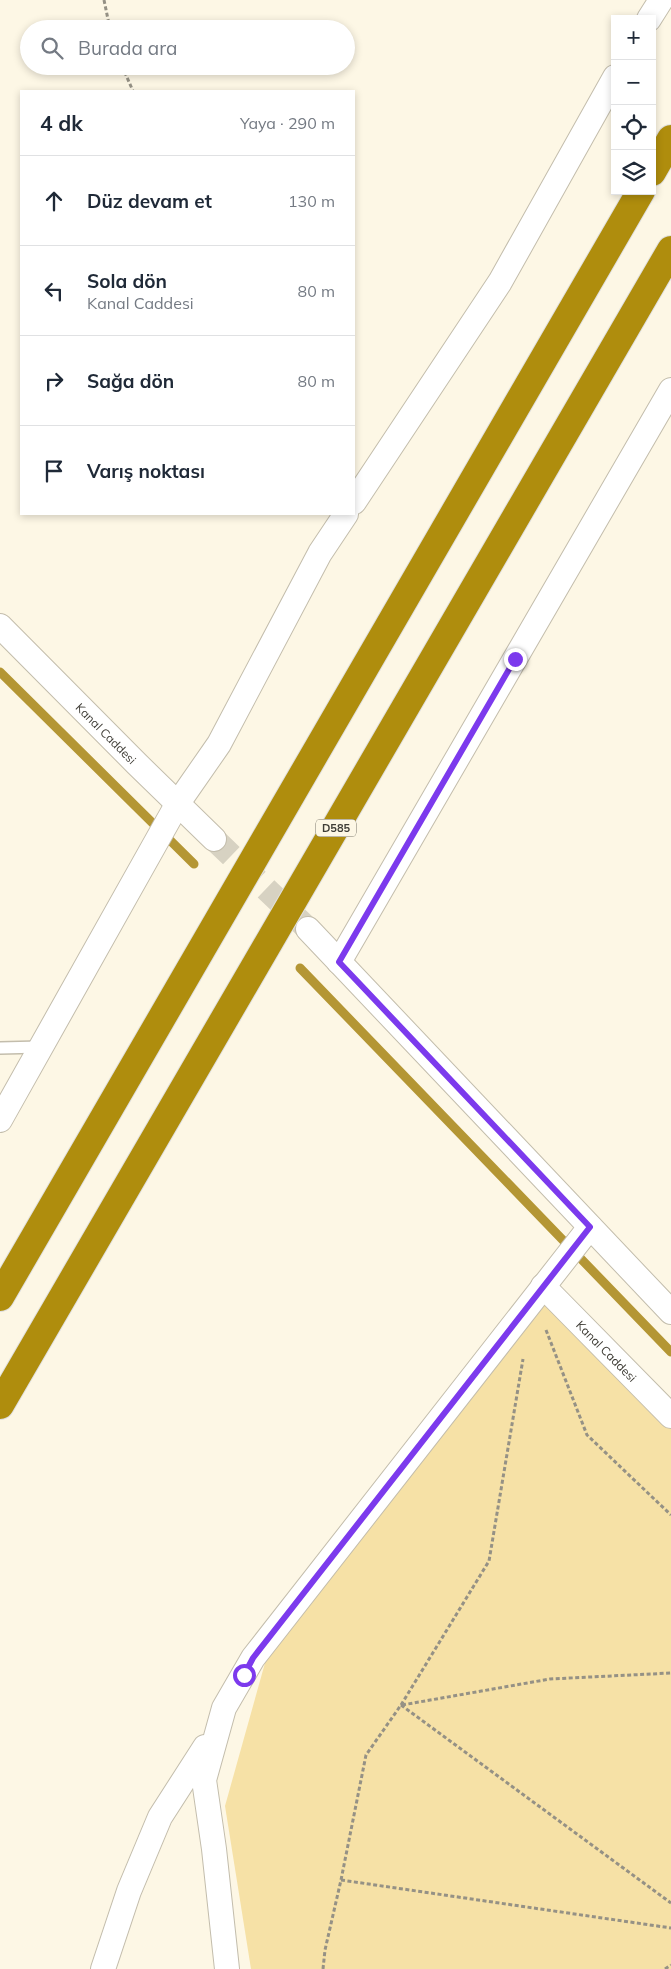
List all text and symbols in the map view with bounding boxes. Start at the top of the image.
map controls [611,15,656,195]
button: + [611,15,656,60]
search box [20,20,355,75]
icon: search [38,34,66,62]
text: Burada ara [78,36,177,60]
button: − [611,60,656,105]
button: locate [611,105,656,150]
text: 4 dk [40,110,83,136]
text: Yaya · 290 m [240,113,335,133]
button: layers [611,150,656,195]
icon: ahead [40,187,68,215]
text: Düz devam et [87,189,212,213]
text: 130 m [288,191,335,211]
text: Sola dön [87,269,167,293]
icon: left [40,277,68,305]
text: 80 m [298,281,335,301]
text: Kanal Caddesi [87,293,194,313]
icon: right [40,367,68,395]
text: Sağa dön [87,369,174,393]
text: 80 m [298,371,335,391]
icon: arrive [40,457,68,485]
text: Varış noktası [87,459,205,483]
route end [504,648,527,671]
street label: Kanal Caddesi [73,699,140,767]
road number: D585 [316,820,356,836]
street label: Kanal Caddesi [573,1317,640,1385]
route start [233,1664,256,1687]

